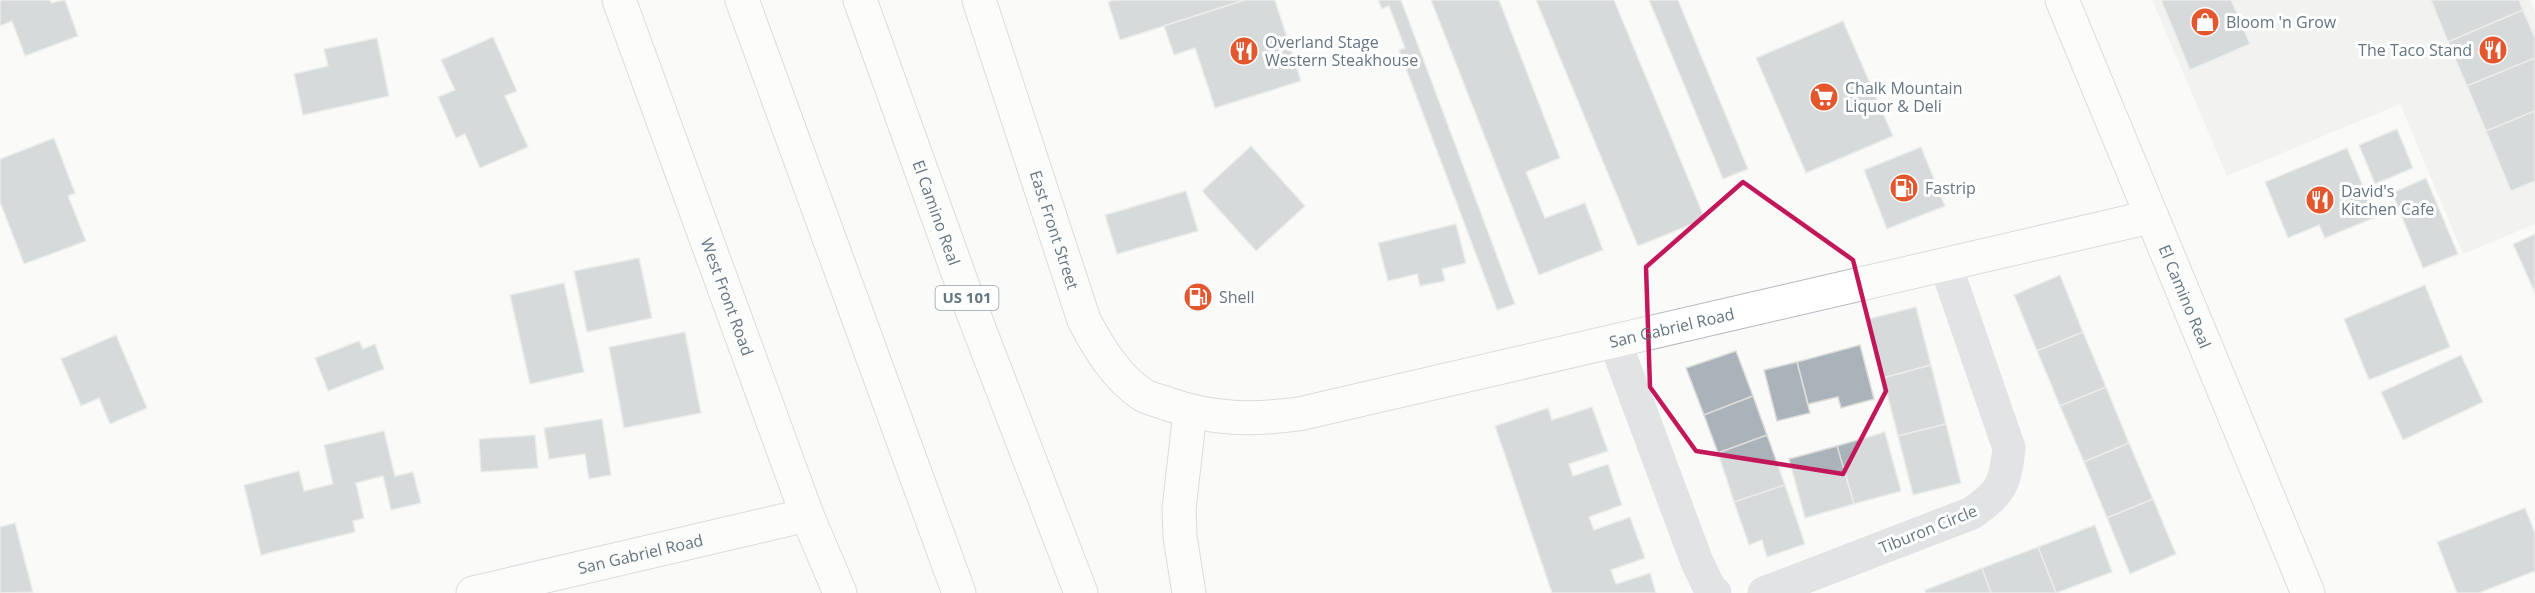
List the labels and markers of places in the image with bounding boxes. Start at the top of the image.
shop icon: Bloom 'n Grow [2189,6,2221,38]
place label: Bloom 'n Grow [2226,11,2337,33]
place label: Overland Stage Western Steakhouse [1265,31,1418,71]
restaurant icon: The Taco Stand [2477,34,2509,66]
restaurant icon: Overland Stage Western Steakhouse [1228,35,1260,67]
place label: The Taco Stand [2358,39,2472,61]
place label: Chalk Mountain Liquor & Deli [1845,77,1962,117]
supermarket icon: Chalk Mountain Liquor & Deli [1808,81,1840,113]
fuel station icon: Fastrip [1888,172,1920,204]
place label: Fastrip [1925,177,1976,199]
place label: David's Kitchen Cafe [2341,180,2434,220]
restaurant icon: David's Kitchen Cafe [2304,184,2336,216]
fuel station icon: Shell [1182,281,1214,313]
place label: Shell [1219,286,1255,308]

